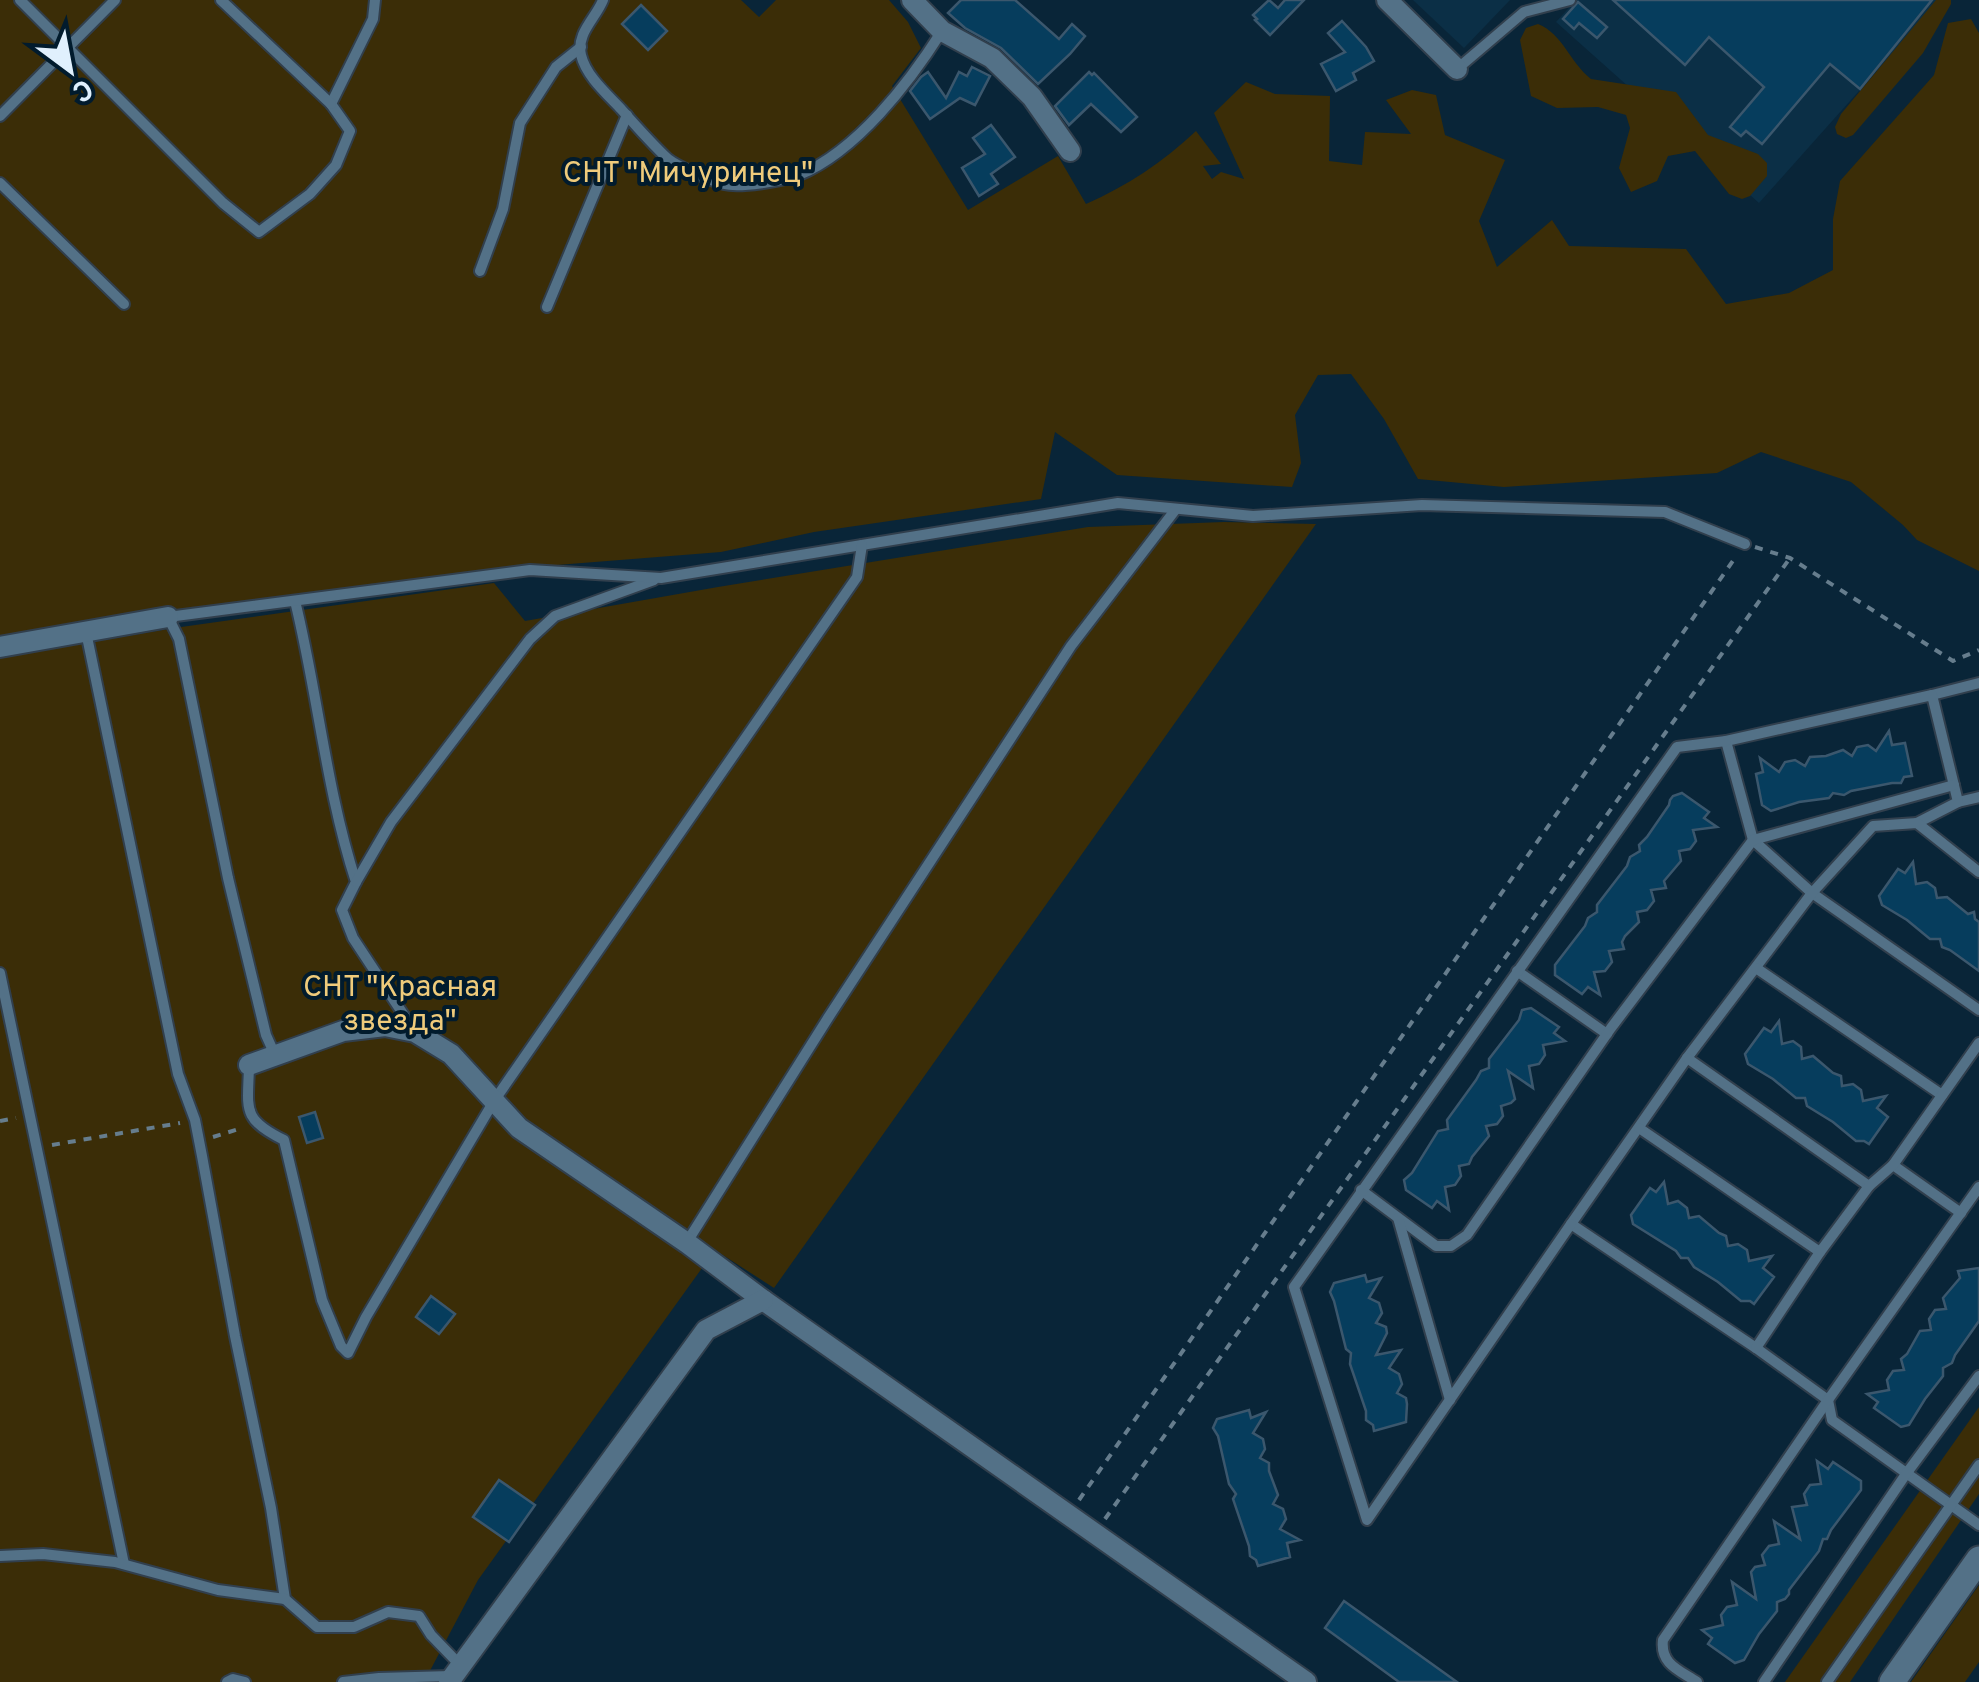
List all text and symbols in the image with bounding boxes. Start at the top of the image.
north arrow [20,20,120,120]
text: С [65,69,99,109]
park label: СНТ "Мичуринец" [563,156,813,193]
park label: СНТ "Красная звезда" [303,970,497,1041]

